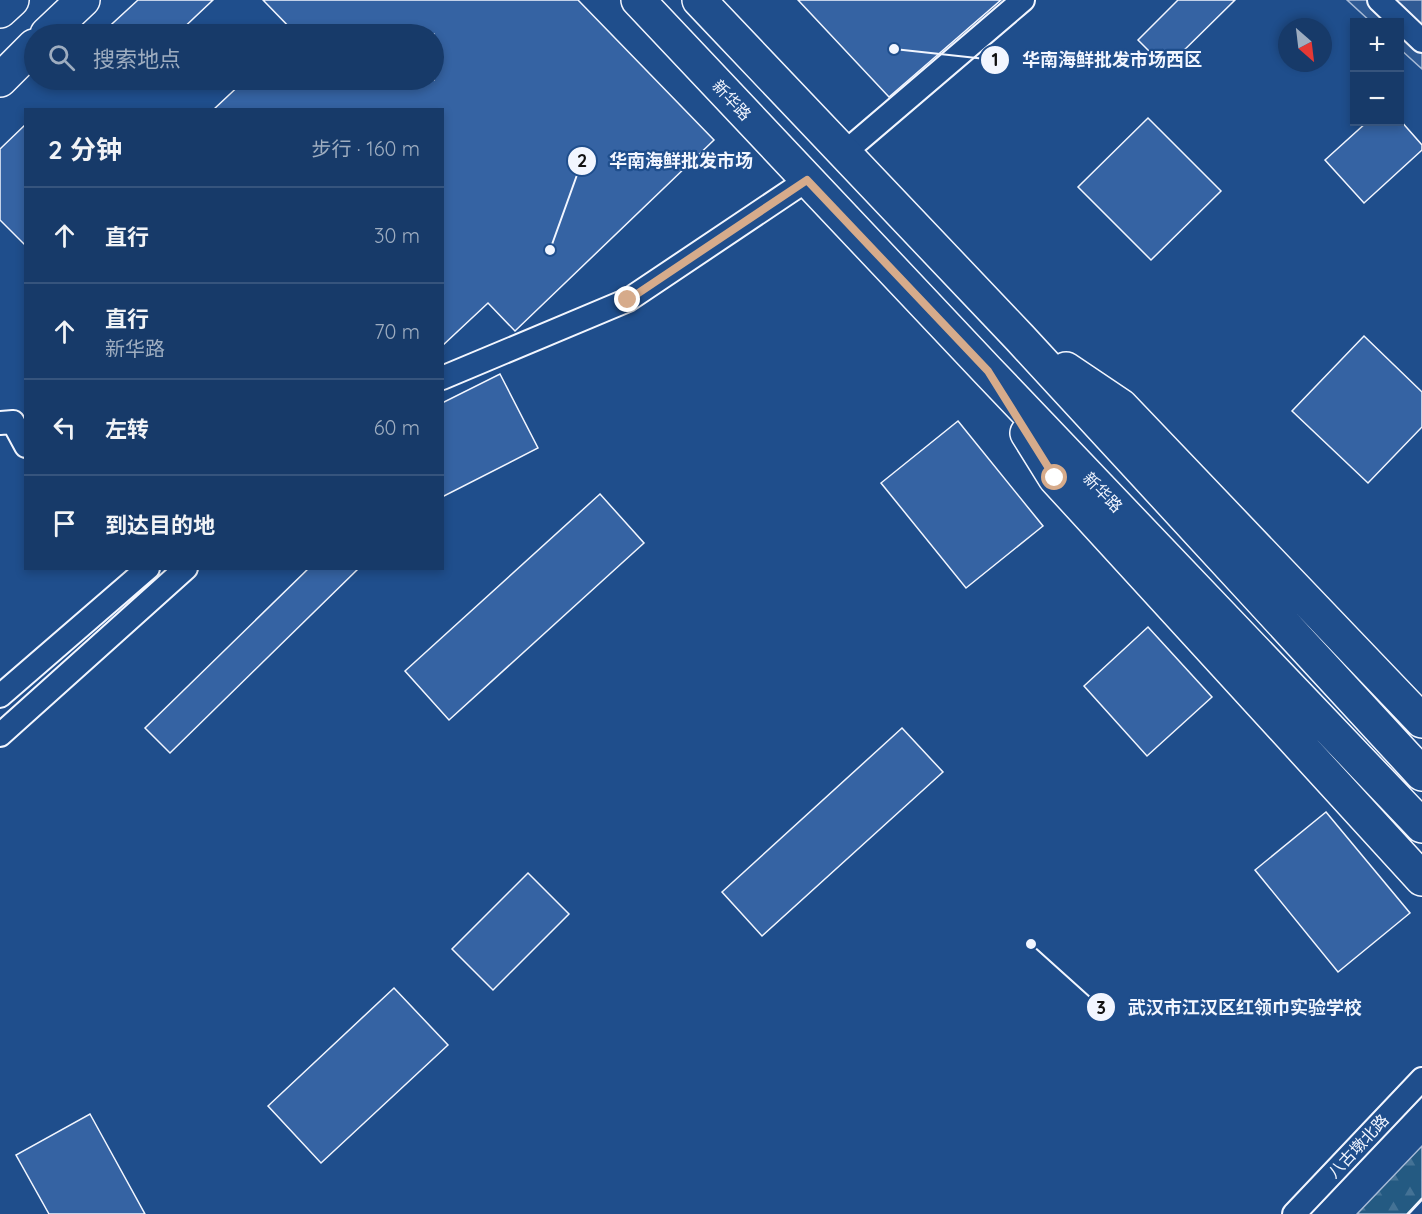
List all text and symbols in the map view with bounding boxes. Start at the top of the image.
north arrow [1278,18,1332,72]
map controls [1350,18,1404,126]
button: + [1350,18,1404,72]
search box [24,24,444,90]
icon: search [45,41,78,74]
callout: 华南海鲜批发市场西区 [980,42,1214,78]
text: 搜索地点 [93,45,181,73]
text: 1 [991,48,999,71]
text: 华南海鲜批发市场西区 [1022,48,1202,71]
button: − [1350,72,1404,126]
street label: 新华路 [708,76,756,124]
text: 2 分钟 [48,133,122,166]
text: 步行 · 160 m [311,136,420,161]
callout: 华南海鲜批发市场 [567,143,765,179]
text: 2 [577,149,587,172]
text: 华南海鲜批发市场 [609,149,753,172]
icon: ahead [48,219,81,252]
text: 直行 [105,223,149,251]
text: 30 m [374,223,420,248]
route end [614,286,640,312]
text: 直行 [105,305,149,333]
icon: ahead [48,315,81,348]
text: 70 m [374,319,420,344]
text: 新华路 [105,336,165,361]
icon: left [48,411,81,444]
text: 左转 [105,415,149,443]
text: 60 m [374,415,420,440]
route start [1041,464,1067,490]
street label: 新华路 [1079,468,1127,516]
icon: arrive [48,507,81,540]
text: 到达目的地 [105,511,215,539]
callout: 武汉市江汉区红领巾实验学校 [1086,989,1374,1025]
text: 3 [1096,996,1106,1019]
text: 武汉市江汉区红领巾实验学校 [1128,996,1362,1019]
street label: 八古墩北路 [1323,1110,1393,1182]

